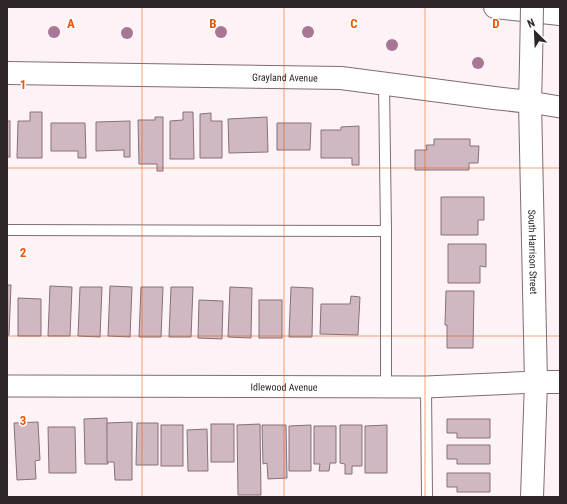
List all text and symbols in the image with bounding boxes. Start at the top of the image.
north arrow [515,12,555,52]
text: A [67,16,75,31]
text: B [209,16,217,31]
text: C [350,16,358,31]
text: D [492,16,500,31]
text: N [525,16,537,31]
street label: Grayland Avenue [252,72,318,84]
text: 1 [20,77,26,92]
street label: South Harrison Street [526,209,539,294]
text: 2 [20,245,27,260]
street label: Idlewood Avenue [250,382,318,393]
text: 3 [20,413,26,428]

